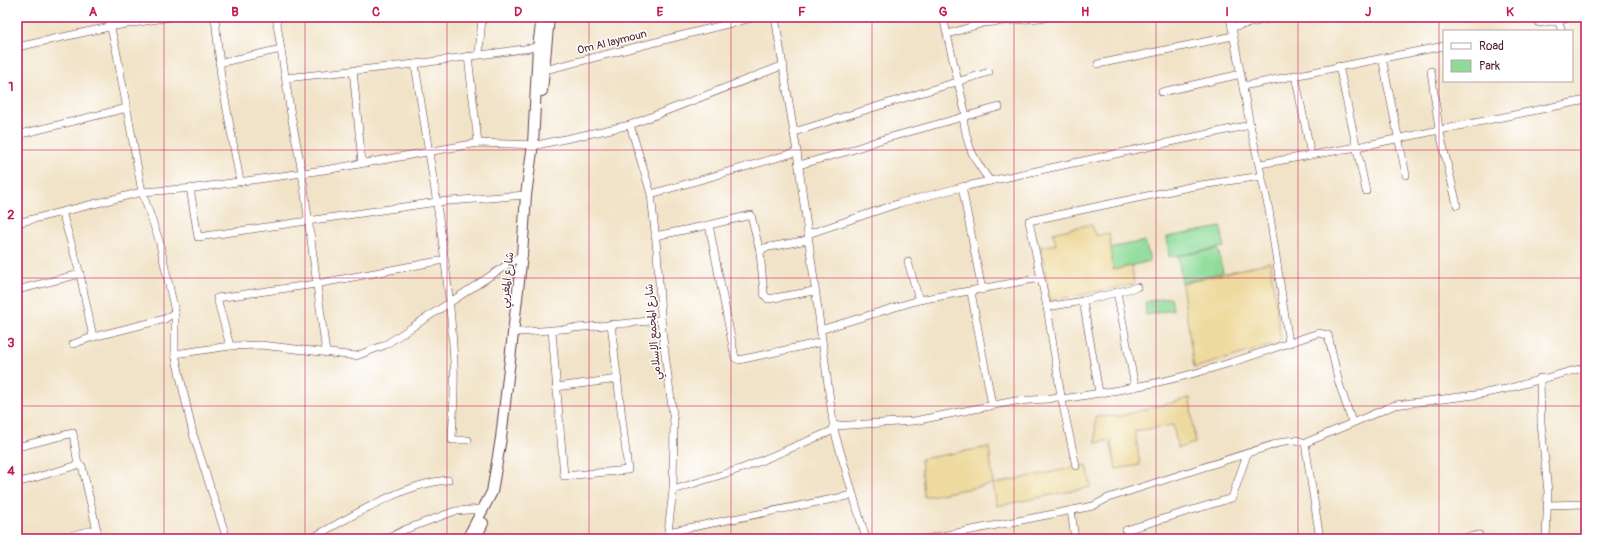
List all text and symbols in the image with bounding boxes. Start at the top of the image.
text: A [89,4,98,20]
text: B [231,4,239,20]
text: C [372,4,380,20]
text: D [514,4,522,20]
text: E [657,4,664,20]
text: F [798,4,806,20]
text: G [939,4,948,20]
text: H [1081,4,1089,20]
text: I [1225,4,1229,20]
text: J [1365,4,1371,20]
text: K [1506,4,1514,20]
street label: Om Al laymoun [576,27,648,57]
legend [1443,30,1573,82]
text: Road [1479,39,1504,54]
text: Park [1479,59,1500,74]
text: 1 [8,79,14,95]
text: 2 [7,207,15,223]
street label: شارع المغربي [498,251,520,309]
street label: شارع المجمع الإسلامي [642,283,668,381]
text: 3 [7,335,15,351]
text: 4 [7,463,15,479]

